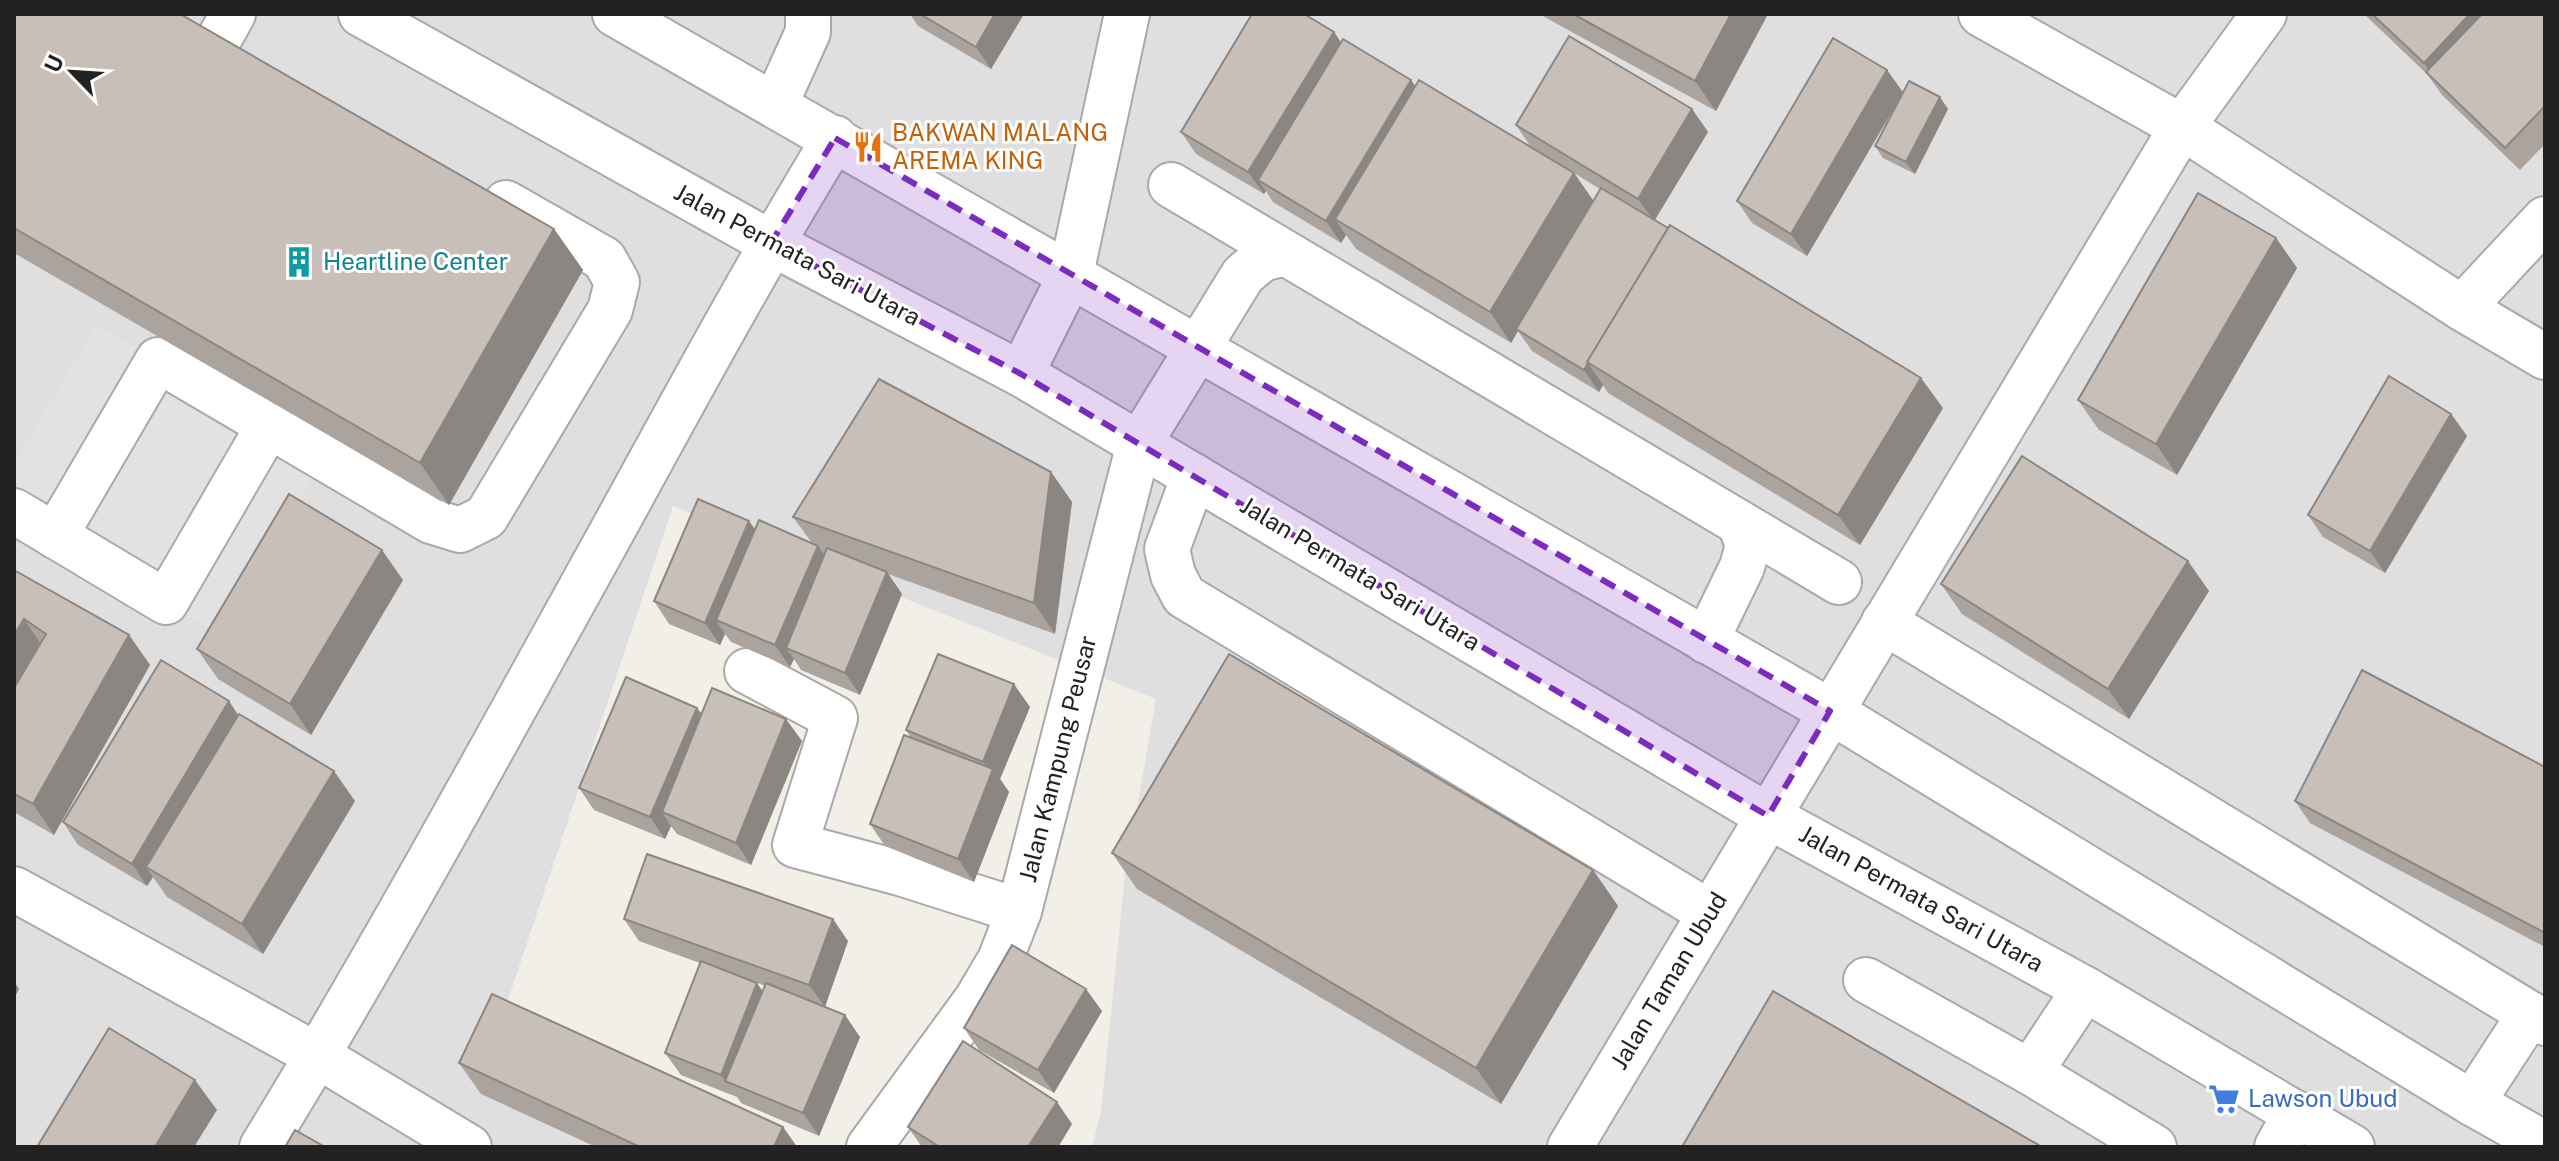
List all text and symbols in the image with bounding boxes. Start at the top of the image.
north arrow [32,32,112,112]
text: U [39,51,69,76]
place label: BAKWAN MALANG AREMA KING [892,118,1108,174]
restaurant icon: BAKWAN MALANG AREMA KING [851,130,885,164]
street label: Jalan Permata Sari Utara [670,177,925,331]
building icon: Heartline Center [282,245,316,279]
place label: Heartline Center [323,247,508,275]
street label: Jalan Permata Sari Utara [1235,490,1486,656]
street label: Jalan Kampung Peusar [1013,632,1101,885]
street label: Jalan Permata Sari Utara [1794,819,2048,977]
street label: Jalan Taman Ubud [1604,887,1732,1074]
supermarket icon: Lawson Ubud [2207,1082,2241,1116]
place label: Lawson Ubud [2248,1084,2398,1112]

